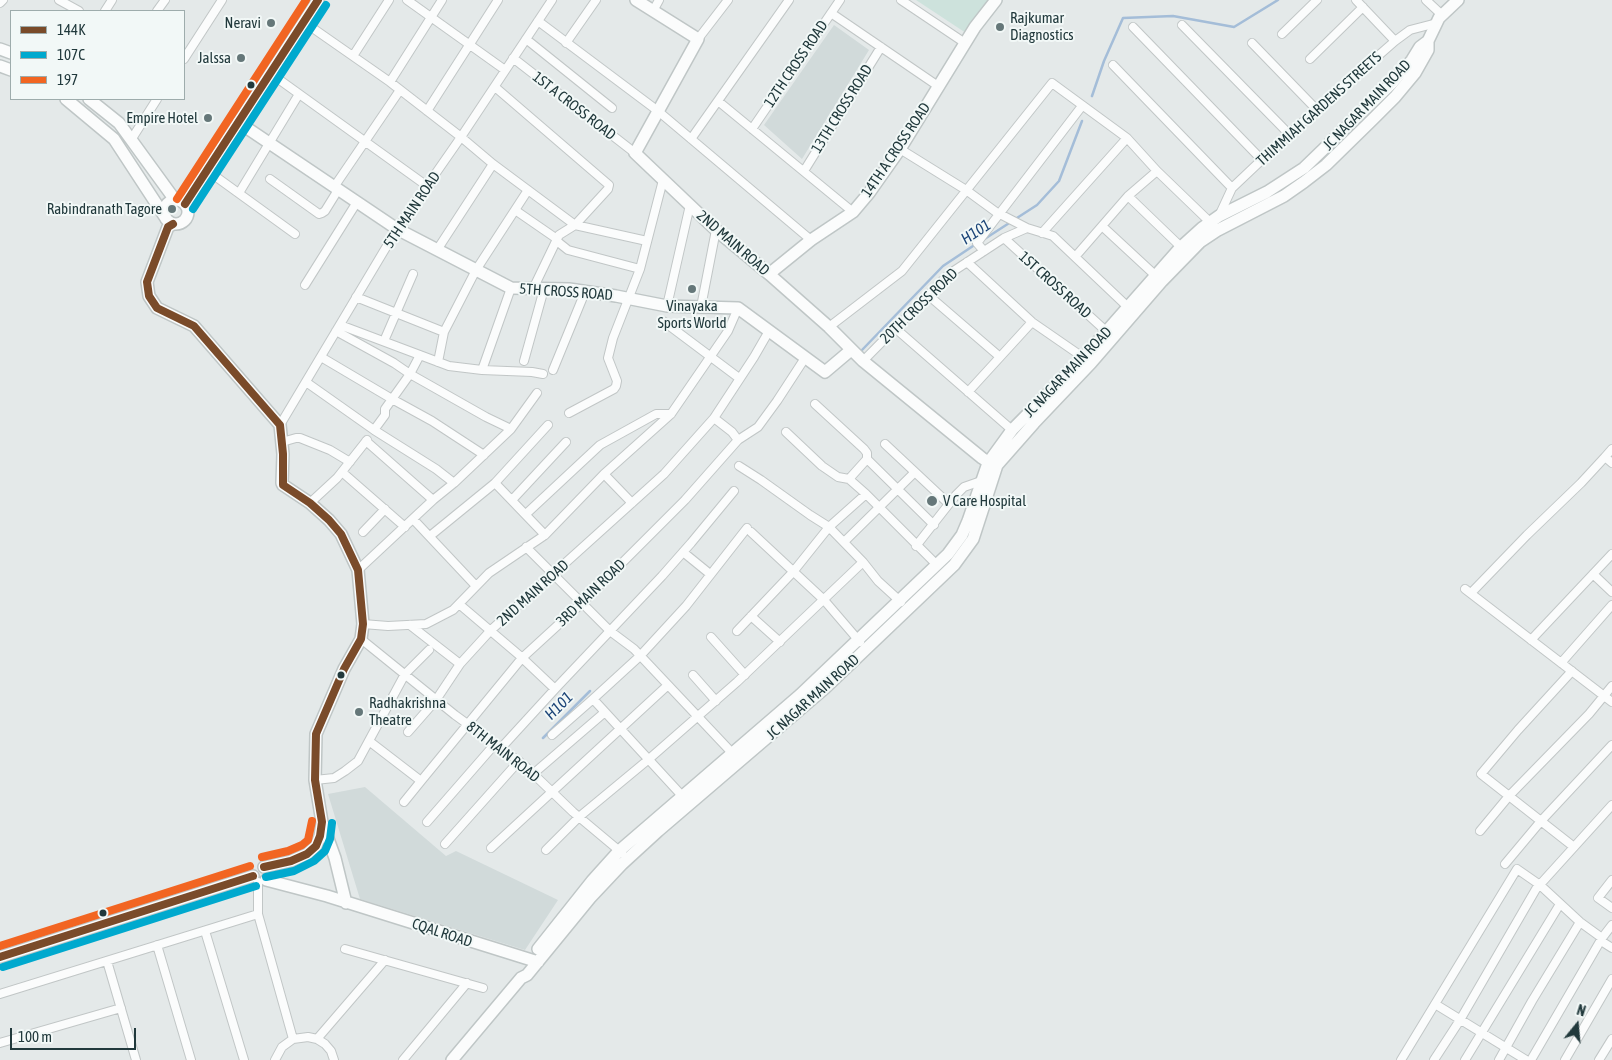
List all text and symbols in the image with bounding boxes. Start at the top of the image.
place label: Rajkumar Diagnostics [1010,9,1074,44]
legend [10,10,185,100]
place label: Neravi [225,14,261,32]
marker: Neravi [265,17,277,29]
street label: 12TH CROSS ROAD [760,17,832,111]
text: 144K [57,21,86,38]
marker: Rajkumar Diagnostics [994,21,1006,33]
text: 107C [57,46,85,63]
street label: THIMMIAH GARDENS STREETS [1253,48,1385,170]
place label: Jalssa [198,49,231,67]
marker: Jalssa [235,52,247,64]
street label: JC NAGAR MAIN ROAD [1319,56,1415,154]
street label: 13TH CROSS ROAD [808,61,876,157]
street label: 1ST A CROSS ROAD [529,68,619,144]
text: 197 [57,71,78,88]
unlabelled marker [246,80,256,90]
street label: 14TH A CROSS ROAD [858,99,934,201]
place label: Empire Hotel [126,109,198,127]
marker: Empire Hotel [202,112,214,124]
street label: 5TH MAIN ROAD [380,168,444,252]
place label: Rabindranath Tagore [47,200,162,218]
marker: Rabindranath Tagore [166,203,178,215]
street label: 2ND MAIN ROAD [693,207,773,279]
water label: H101 [957,215,995,249]
street label: 1ST CROSS ROAD [1015,248,1095,322]
street label: 20TH CROSS ROAD [876,265,962,347]
street label: 5TH CROSS ROAD [519,280,613,304]
marker: Vinayaka Sports World [686,283,698,295]
place label: Vinayaka Sports World [657,297,727,332]
street label: JC NAGAR MAIN ROAD [1020,323,1116,421]
place label: V Care Hospital [943,492,1026,510]
marker: V Care Hospital [925,494,939,508]
street label: 2ND MAIN ROAD [493,556,573,630]
street label: 3RD MAIN ROAD [553,556,629,630]
street label: JC NAGAR MAIN ROAD [763,651,863,743]
unlabelled marker [336,670,346,680]
water label: H101 [541,688,577,724]
place label: Radhakrishna Theatre [369,694,446,729]
marker: Radhakrishna Theatre [353,706,365,718]
street label: 8TH MAIN ROAD [463,718,543,786]
unlabelled marker [98,908,108,918]
street label: CQAL ROAD [410,915,474,951]
north arrow [1552,1000,1602,1050]
text: N [1575,1002,1588,1020]
scale bar [12,1018,139,1050]
text: 100 m [18,1028,52,1045]

